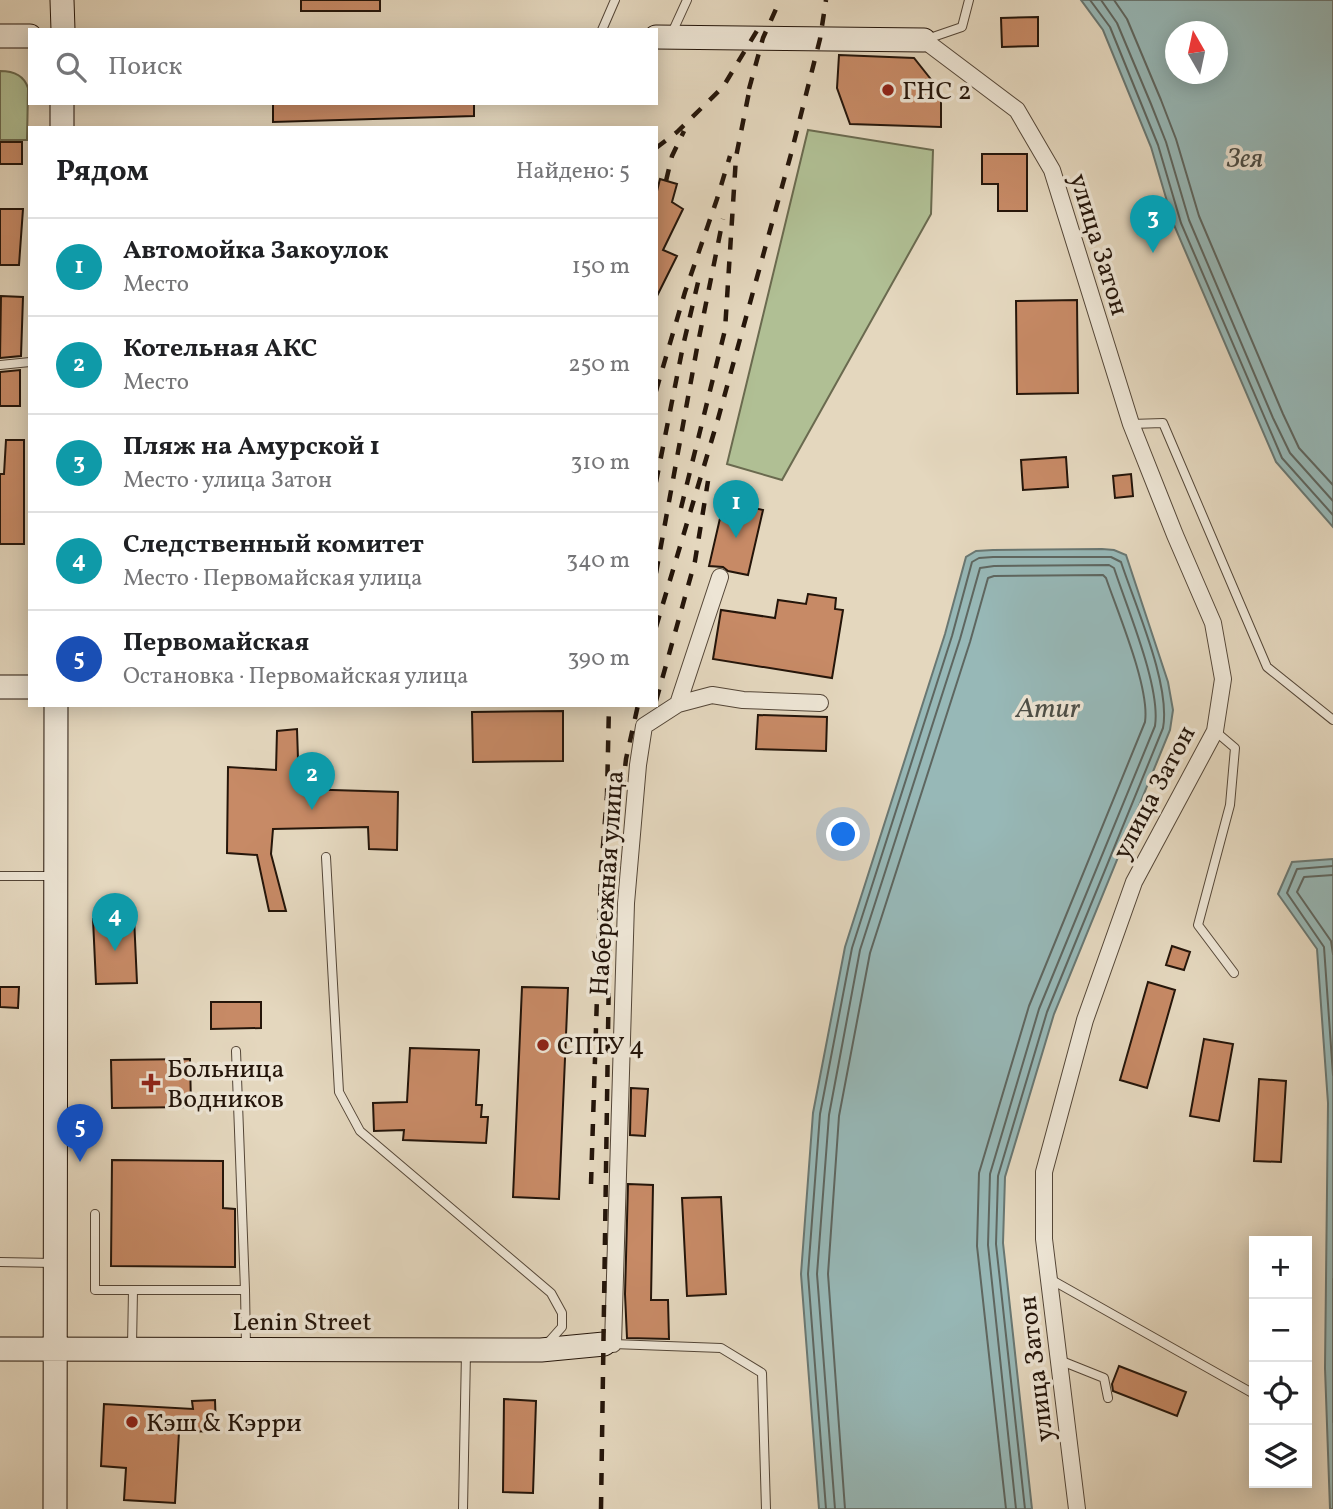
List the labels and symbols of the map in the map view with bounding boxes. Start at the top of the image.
north arrow [1165,21,1228,84]
place label: ГНС 2 [902,74,972,110]
marker: ГНС 2 [880,82,896,98]
water label: Зея [1226,140,1263,179]
street label: улица Затон [1059,169,1137,320]
pin: 3 [1130,195,1176,253]
pin: 1 [713,480,759,538]
water label: Amur [1015,690,1081,729]
street label: улица Затон [1104,720,1205,866]
pin: 2 [289,752,335,810]
street label: Набережная улица [582,769,634,997]
your location [826,817,860,851]
pin: 4 [92,893,138,951]
place label: СПТУ 4 [557,1029,645,1065]
marker: СПТУ 4 [535,1037,551,1053]
place label: Больница Водников [167,1052,284,1118]
marker: Больница Водников [141,1073,161,1093]
pin: 5 [57,1104,103,1162]
street label: улица Затон [1010,1294,1064,1444]
street label: Lenin Street [232,1305,372,1341]
place label: Кэш & Кэрри [146,1406,302,1442]
marker: Кэш & Кэрри [124,1414,140,1430]

